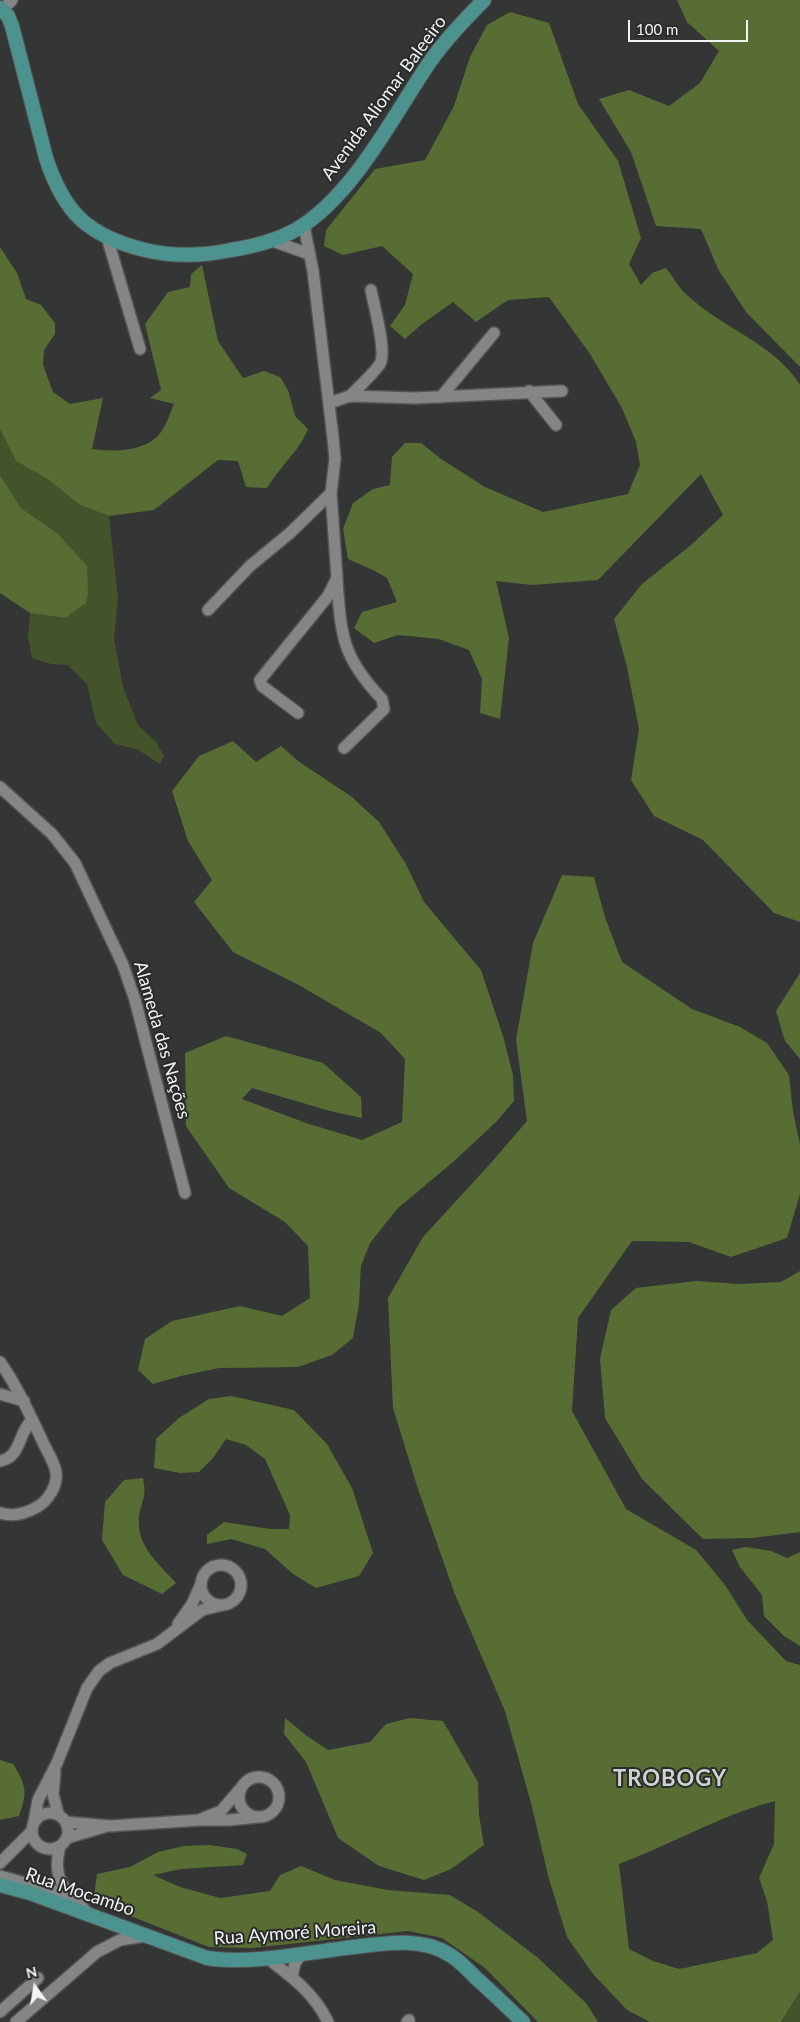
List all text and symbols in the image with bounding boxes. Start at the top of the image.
scale bar [630,10,750,42]
street label: Avenida Aliomar Baleeiro [317,11,451,185]
text: 100 m [636,20,678,38]
street label: Alameda das Nações [129,959,195,1121]
district label: TROBOGY [612,1766,728,1792]
street label: Rua Mocambo [23,1863,137,1921]
street label: Rua Aymoré Moreira [213,1917,377,1949]
north arrow [10,1962,60,2012]
text: N [24,1962,39,1981]

